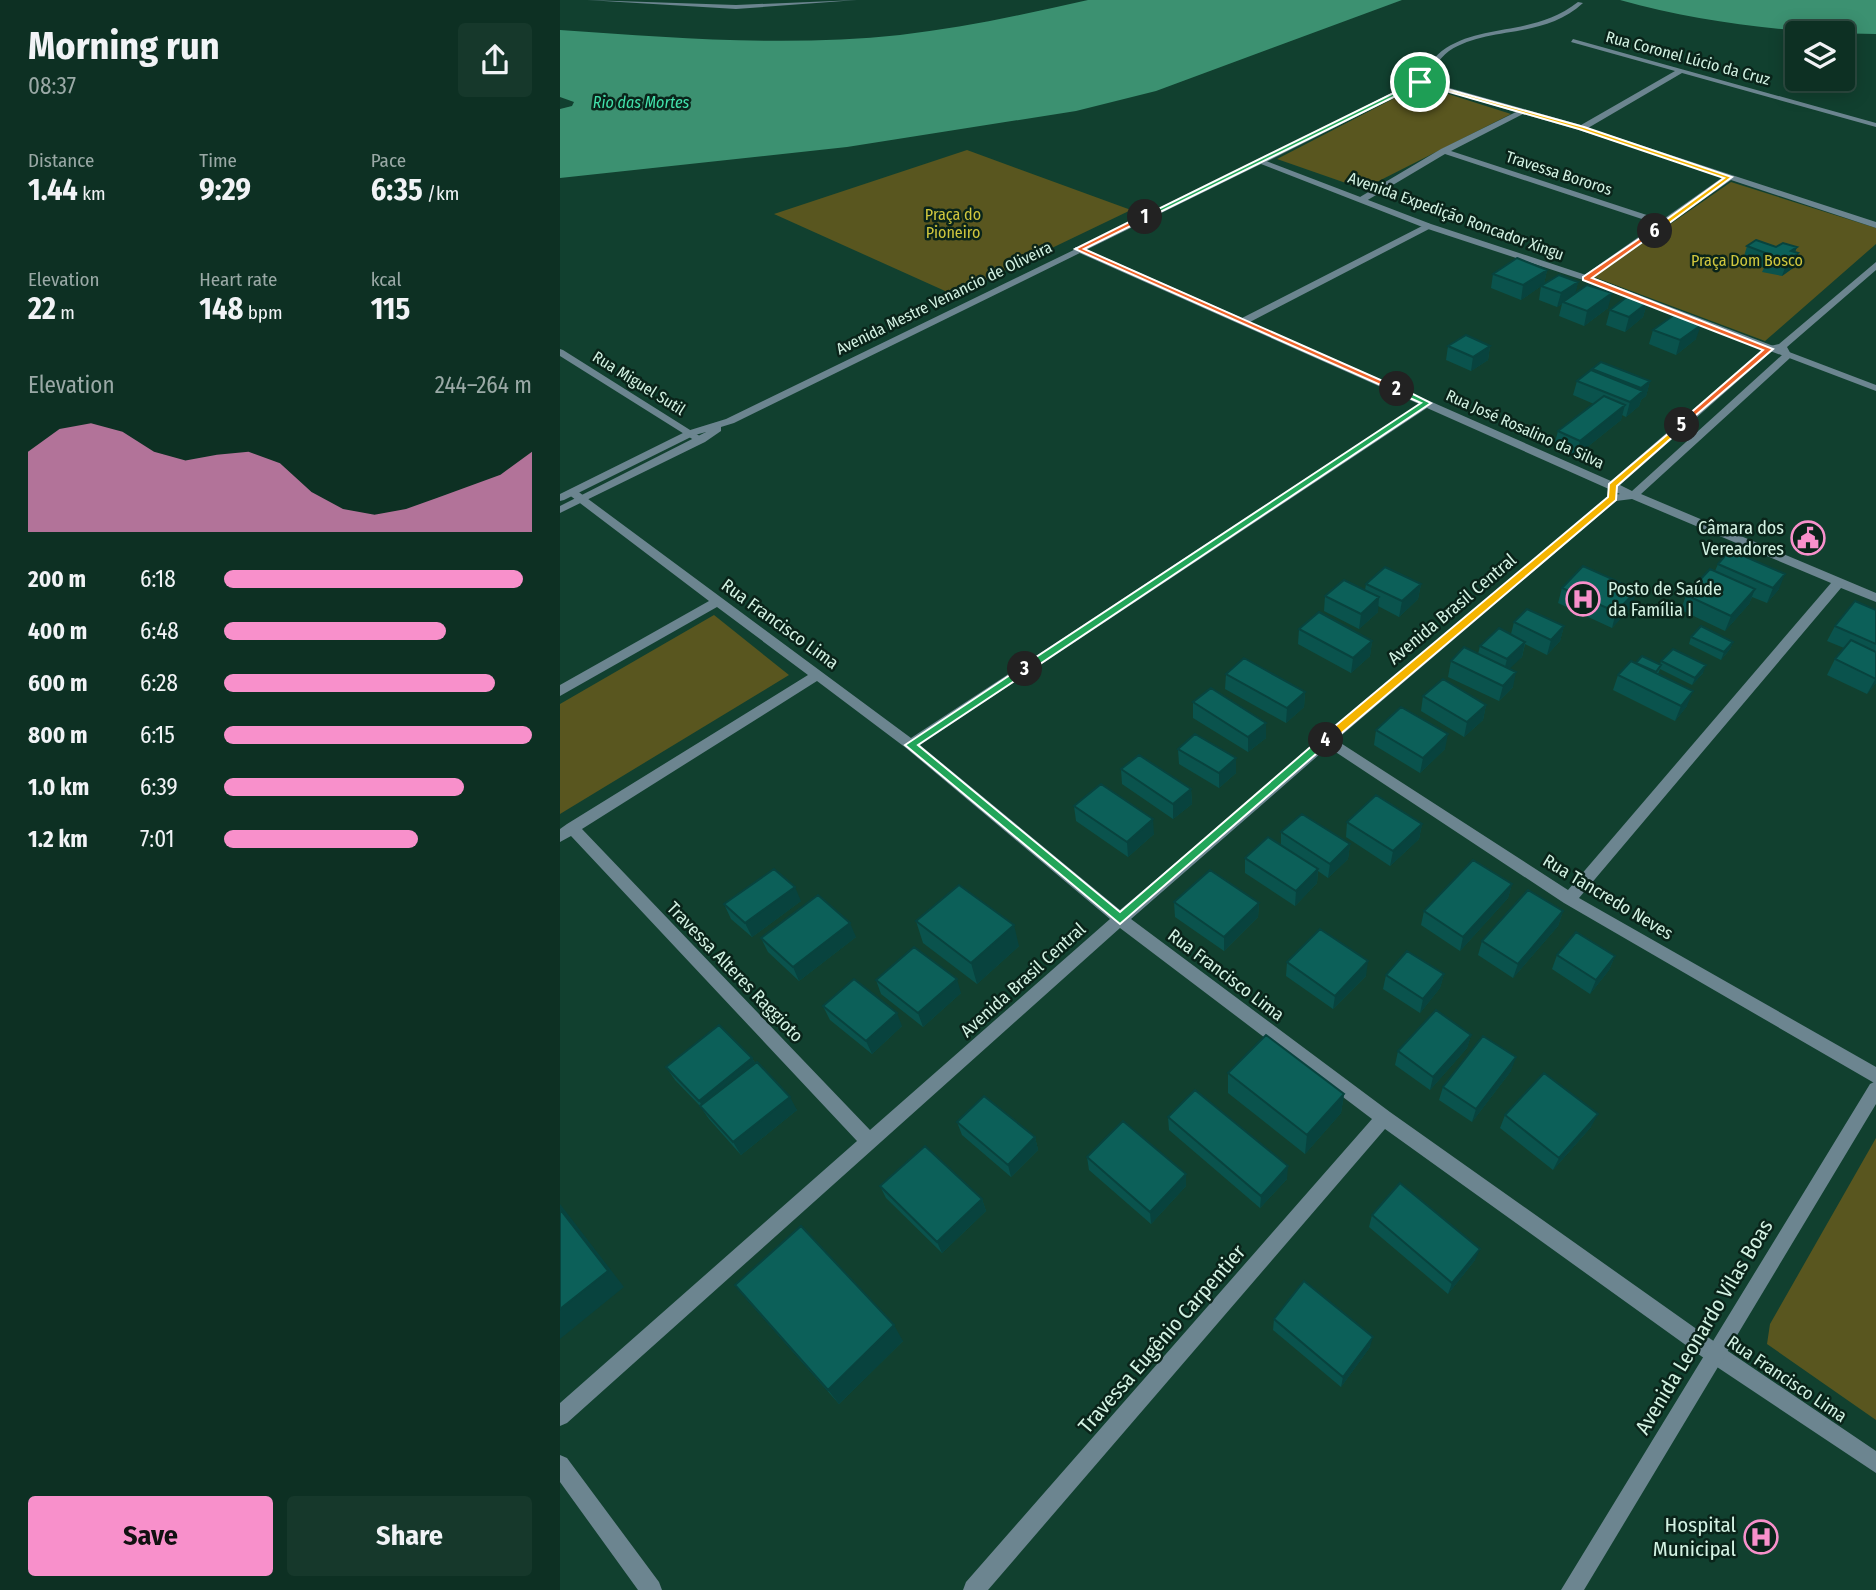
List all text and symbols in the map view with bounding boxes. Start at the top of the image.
map controls [1785,21,1855,91]
button: layers [1785,21,1855,91]
text: Morning run [28,23,220,69]
button: share [458,23,532,97]
street label: Rua Coronel Lúcio da Cruz [1604,27,1772,89]
pin [1390,52,1450,112]
icon: arrive [1401,63,1439,101]
text: 08:37 [28,72,76,100]
water label: Rio das Mortes [593,93,689,112]
street label: Travessa Bororos [1503,147,1615,199]
text: Distance [28,149,95,172]
text: Time [199,149,237,172]
text: Pace [371,149,406,172]
street label: Avenida Expedição Roncador Xingu [1345,168,1567,264]
text: 1.44 [28,172,78,208]
text: 9:29 [199,172,251,208]
text: 6:35 [371,172,423,208]
text: km [78,182,106,205]
text: /km [423,182,459,205]
pin: 1 [1128,200,1162,234]
park label: Praça do Pioneiro [925,205,981,242]
text: 1 [1140,205,1149,228]
pin: 6 [1638,214,1672,248]
text: 6 [1650,219,1659,242]
street label: Avenida Mestre Venancio de Oliveira [833,237,1055,359]
park label: Praça Dom Bosco [1691,251,1803,270]
text: Elevation [28,268,100,291]
text: Heart rate [199,268,277,291]
text: kcal [371,268,401,291]
text: 22 [28,291,56,327]
text: 148 [199,291,243,327]
text: 115 [371,291,410,327]
text: m [56,301,75,324]
text: bpm [243,301,283,324]
street label: Rua Miguel Sutil [589,347,689,419]
text: Elevation [28,371,115,399]
text: 244–264 m [435,371,532,399]
pin: 2 [1380,372,1414,406]
text: 2 [1392,377,1401,400]
street label: Rua José Rosalino da Silva [1443,386,1607,473]
pin: 5 [1664,408,1700,442]
text: 5 [1677,413,1686,436]
place label: Câmara dos Vereadores [1698,517,1784,560]
public building icon: Câmara dos Vereadores [1789,519,1827,557]
street label: Avenida Brasil Central [1383,549,1521,669]
text: 200 m [28,565,86,593]
text: 6:18 [140,565,176,593]
street label: Rua Francisco Lima [717,574,843,674]
place label: Posto de Saúde da Família I [1608,578,1722,621]
hospital icon: Posto de Saúde da Família I [1564,580,1602,618]
text: 400 m [28,617,87,645]
text: 6:48 [140,617,179,645]
pin: 3 [1008,652,1042,686]
text: 3 [1020,657,1029,680]
text: 600 m [28,669,87,697]
text: 6:28 [140,669,178,697]
text: 800 m [28,721,88,749]
text: 6:15 [140,721,175,749]
pin: 4 [1308,722,1344,758]
text: 4 [1321,728,1330,751]
text: 1.0 km [28,773,89,801]
text: 6:39 [140,773,178,801]
text: 1.2 km [28,825,88,853]
text: 7:01 [140,825,175,853]
street label: Rua Tancredo Neves [1539,849,1677,945]
street label: Travessa Alteres Raggioto [662,897,808,1047]
street label: Avenida Brasil Central [956,918,1090,1042]
street label: Rua Francisco Lima [1164,924,1289,1026]
street label: Avenida Leonardo Vilas Boas [1629,1215,1779,1439]
street label: Travessa Eugênio Carpentier [1073,1239,1251,1439]
street label: Rua Francisco Lima [1723,1331,1851,1427]
button: Save [28,1496,273,1576]
button: Share [287,1496,532,1576]
place label: Hospital Municipal [1653,1512,1736,1562]
hospital icon: Hospital Municipal [1742,1518,1780,1556]

